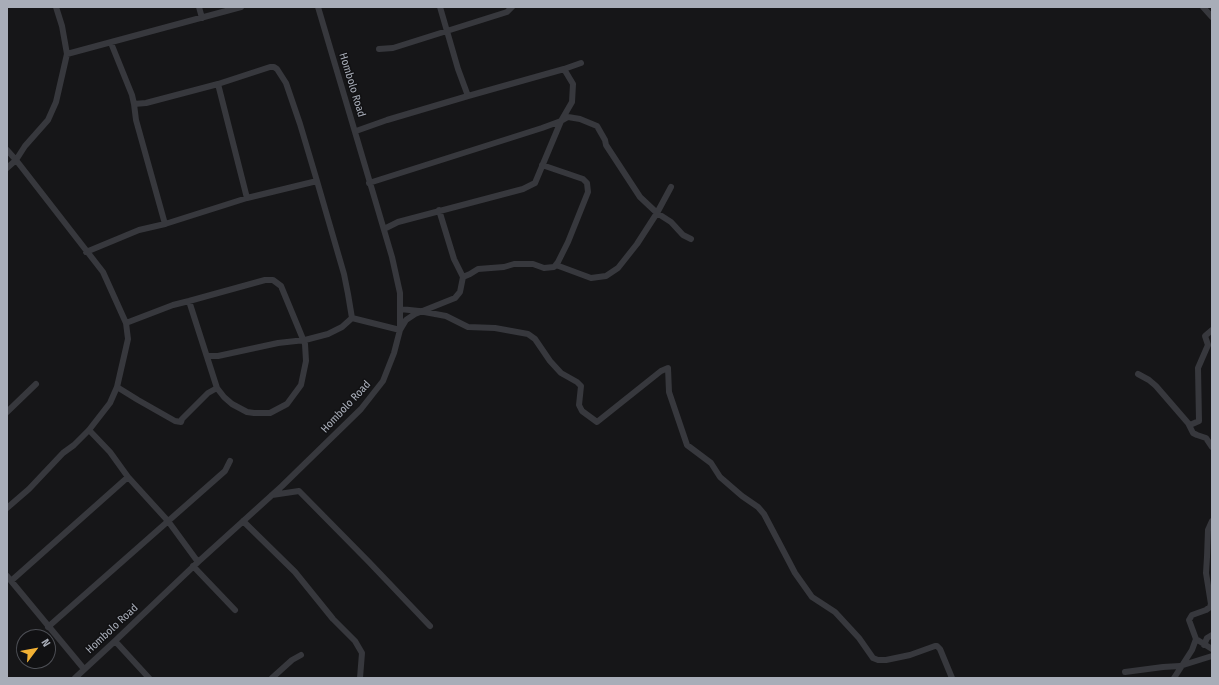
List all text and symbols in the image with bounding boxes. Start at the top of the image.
street label: Hombolo Road [336,51,368,119]
street label: Hombolo Road [318,378,374,436]
street label: Hombolo Road [83,601,141,657]
north arrow [16,629,56,669]
text: N [38,637,53,649]

